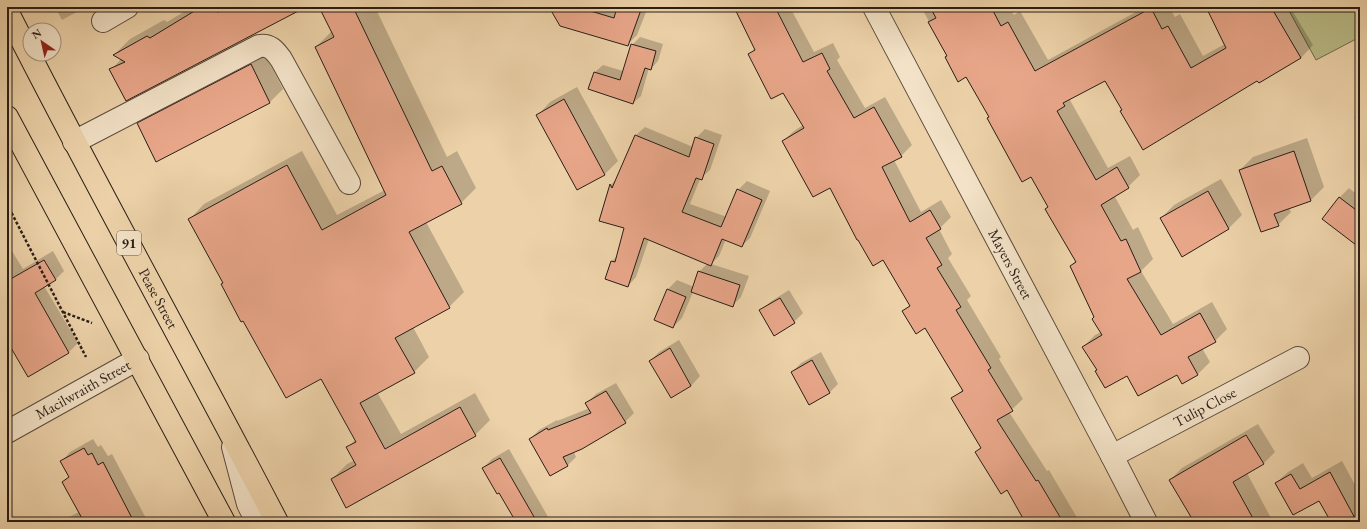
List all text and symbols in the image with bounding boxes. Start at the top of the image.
north arrow [22,22,62,62]
text: N [29,25,44,42]
street label: Mayers Street [984,225,1037,303]
road number: 91 [117,231,141,255]
street label: Pease Street [135,265,183,332]
street label: Macilwraith Street [32,355,134,423]
street label: Tulip Close [1170,382,1240,431]

